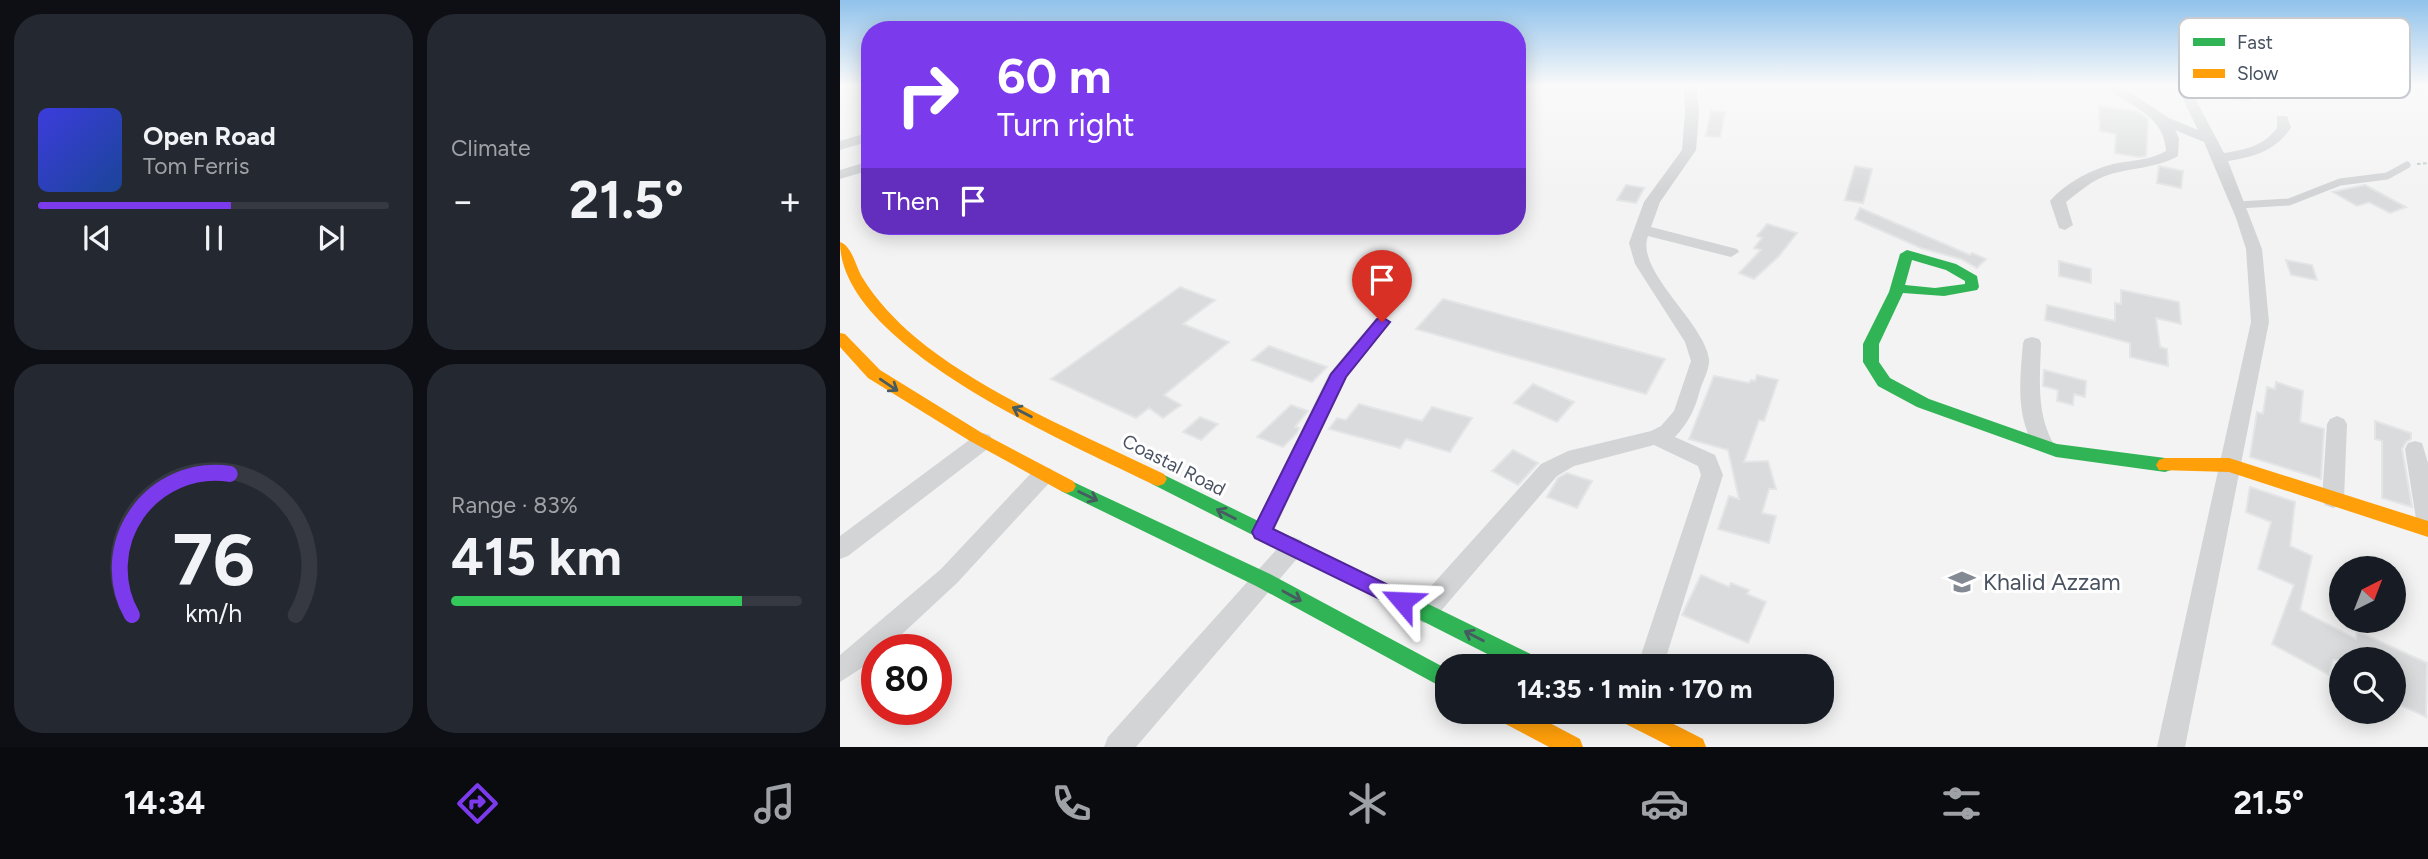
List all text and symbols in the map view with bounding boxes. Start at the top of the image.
legend [2179,18,2410,98]
text: Fast [2237,31,2273,54]
text: 60 m [997,46,1112,105]
icon: right [882,49,973,140]
text: Slow [2237,62,2279,85]
text: Turn right [997,106,1135,144]
text: Open Road [143,120,276,152]
text: Climate [451,134,530,162]
text: Tom Ferris [143,152,249,180]
text: 21.5° [569,169,684,231]
text: − [451,178,475,224]
text: + [778,178,802,224]
icon: arrive [954,182,992,220]
text: Then [882,185,940,217]
icon: previous [78,219,116,257]
icon: pause [195,219,233,257]
icon: next [312,219,350,257]
pin [1352,250,1412,322]
icon: arrive [1363,261,1401,299]
one-way arrow [879,378,899,392]
one-way arrow [1012,404,1033,418]
street label: Coastal Road [1119,429,1229,501]
one-way arrow [1077,490,1098,503]
text: Range · 83% [451,491,578,519]
one-way arrow [1216,507,1236,521]
text: 76 [172,516,255,603]
text: 415 km [451,526,622,588]
north arrow [2329,556,2406,634]
map controls [2329,556,2406,724]
position arrow [1365,564,1439,638]
school or university icon: Khalid Azzam [1947,567,1977,597]
place label: Khalid Azzam [1983,568,2121,596]
one-way arrow [1281,590,1302,603]
text: km/h [185,597,242,627]
one-way arrow [1464,629,1484,643]
speed limit sign: 80 [861,634,952,725]
button: search [2329,647,2406,724]
text: 14:35 · 1 min · 170 m [1517,673,1752,705]
icon: directions [453,779,502,828]
icon: music [750,779,799,828]
icon: phone [1047,779,1096,828]
icon: climate [1343,779,1392,828]
icon: car [1640,779,1689,828]
icon: filters [1937,779,1986,828]
text: 14:34 [124,784,205,822]
text: 21.5° [2233,784,2304,822]

